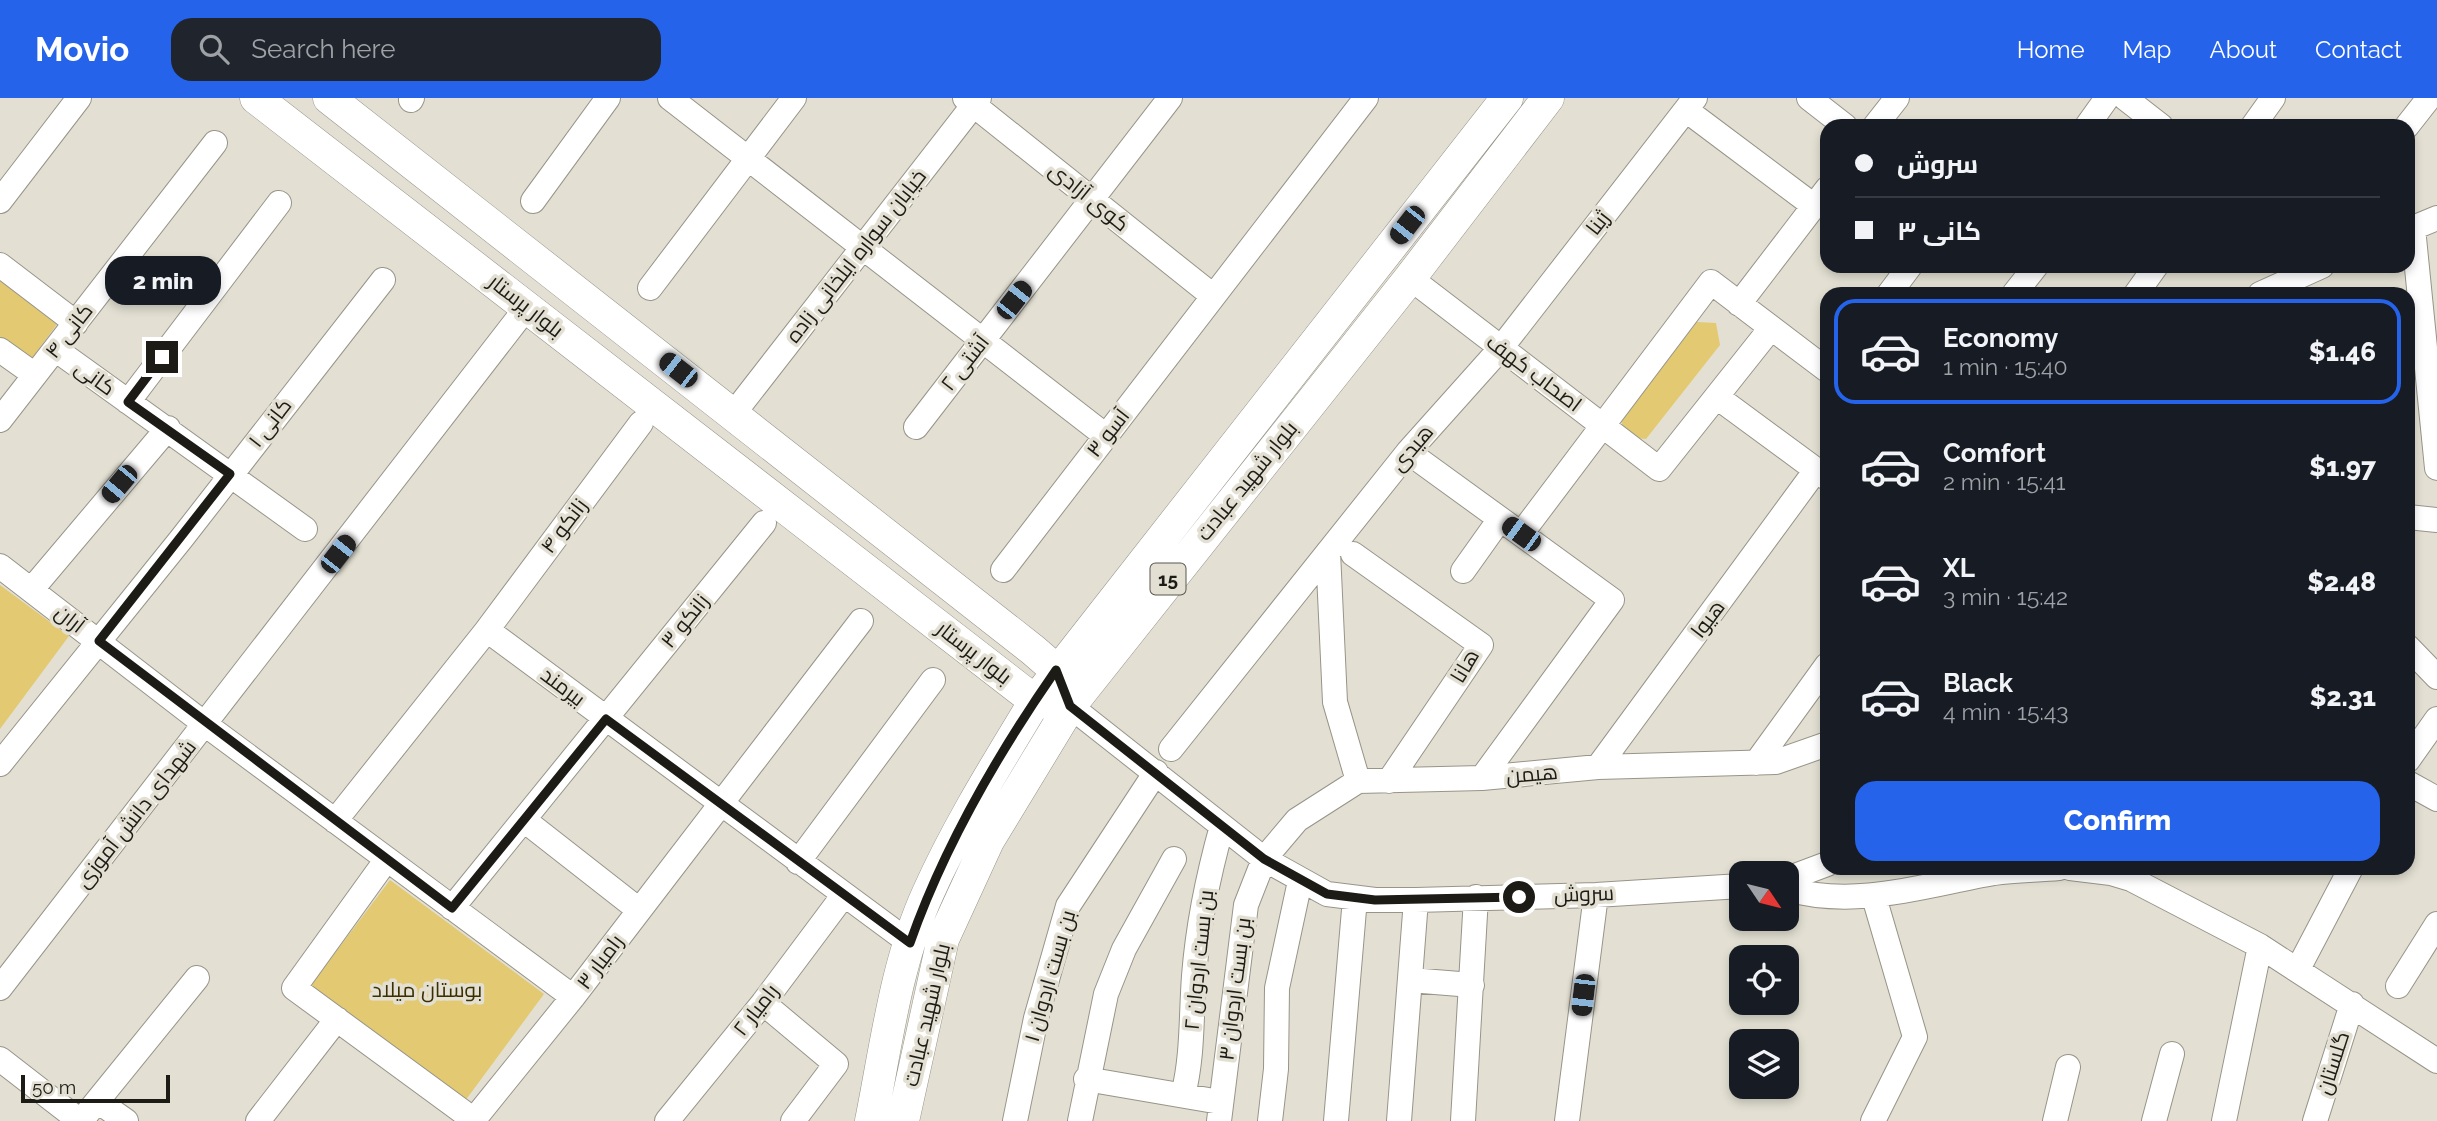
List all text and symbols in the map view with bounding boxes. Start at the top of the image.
search box [171,18,661,81]
text: Movio [35,30,129,69]
icon: search [195,30,233,68]
text: Search here [251,34,396,64]
text: Home [2017,35,2085,64]
text: Map [2123,35,2171,64]
text: About [2209,35,2277,64]
text: Contact [2315,35,2402,64]
text: سروش [1897,149,1978,179]
street label: کوی آزادی [1044,157,1134,237]
street label: خیابان سواره ایلخانی زاده [780,164,932,348]
car [1386,202,1429,248]
street label: ژینا [1581,205,1615,240]
text: کانی ۳ [1897,216,1981,246]
callout: 2 min [104,256,220,304]
text: 2 min [133,267,193,294]
street label: بلوار پرستار [482,268,569,344]
car [993,277,1036,323]
street label: کانی ۴ [39,298,99,364]
icon: car [1859,320,1922,383]
text: Economy [1943,323,2058,353]
street label: آشتی ۲ [935,329,995,396]
street label: اصحاب کهف [1481,329,1587,417]
text: $1.46 [2309,337,2376,367]
route end [146,341,178,373]
car [655,349,702,391]
text: 1 min · 15:40 [1943,353,2068,380]
street label: کانی [70,355,120,401]
street label: کانی ۱ [243,393,297,453]
street label: آسو ۳ [1081,403,1135,462]
street label: بلوار شهید عبادت [1191,416,1303,546]
street label: هیدی [1385,419,1439,477]
icon: car [1859,435,1922,498]
text: Comfort [1943,438,2046,468]
text: $1.97 [2309,452,2376,482]
car [98,461,141,507]
text: 2 min · 15:41 [1943,468,2066,495]
street label: زانکو ۴ [535,493,592,558]
car [1498,513,1545,555]
car [317,531,360,577]
icon: car [1859,550,1922,613]
text: XL [1943,553,1975,583]
road number: 15 [1150,564,1186,594]
text: $2.48 [2307,567,2376,597]
text: 3 min · 15:42 [1943,583,2068,610]
street label: زانکو ۳ [655,589,714,653]
street label: هیوا [1685,595,1730,642]
street label: آران [50,599,90,639]
street label: بلوار پرستار [930,615,1017,691]
street label: هانا [1445,644,1484,687]
street label: بیرمند [536,662,590,711]
icon: car [1859,665,1922,728]
text: Black [1943,668,2013,698]
text: $2.31 [2310,682,2376,712]
text: 4 min · 15:43 [1943,698,2069,725]
street label: شهدای دانش آموزی [70,735,202,893]
street label: هیمن [1505,759,1559,789]
button: Confirm [1855,781,2380,861]
north arrow [1729,861,1799,931]
map controls [1729,861,1799,1099]
street label: سروش [1553,880,1615,908]
route start [1503,881,1535,913]
street label: بن بست اردوان ۲ [1179,889,1219,1031]
street label: بن بست اردوان ۱ [1019,907,1081,1045]
street label: بن بست اردوان ۳ [1213,916,1257,1062]
street label: رامیار ۳ [571,929,628,994]
street label: بلوار شهید عبادت [898,941,956,1089]
button: locate [1729,945,1799,1015]
car [1571,973,1596,1017]
park label: بوستان میلاد [372,977,482,1003]
street label: رامیار ۲ [728,979,784,1041]
street label: گلستان [2311,1028,2355,1098]
button: layers [1729,1029,1799,1099]
scale bar [21,1072,170,1104]
text: 50 m [32,1076,76,1098]

